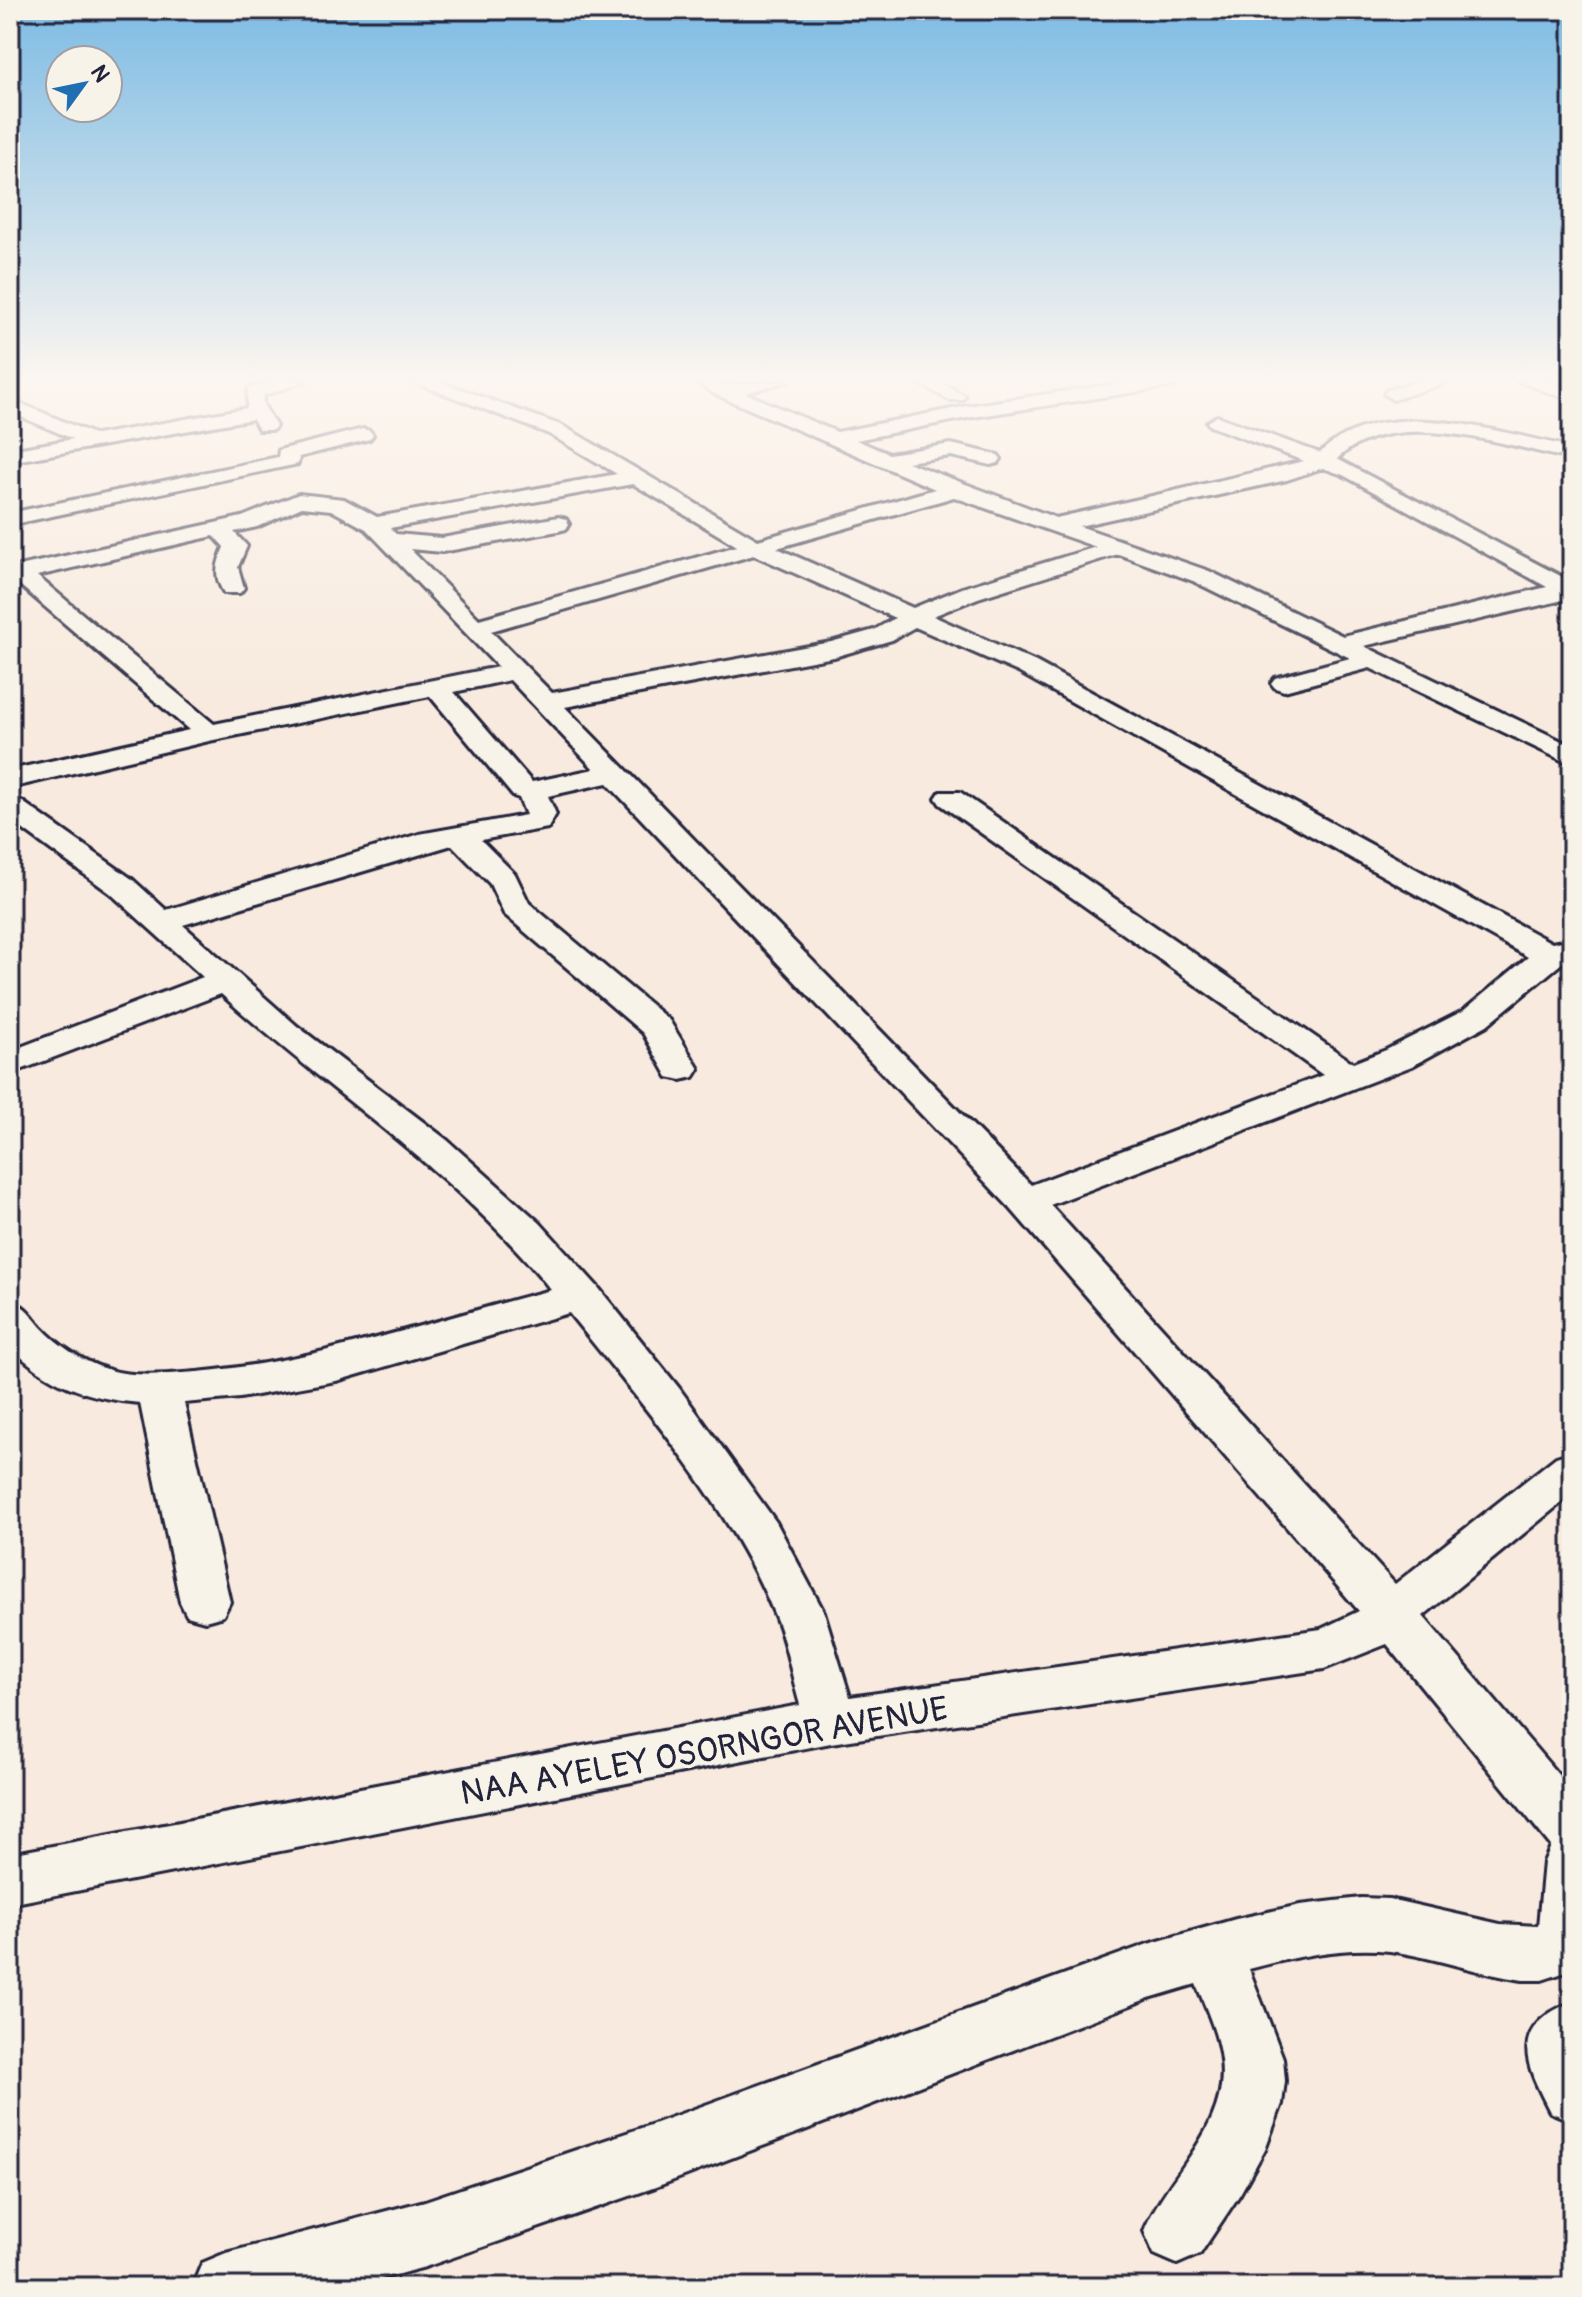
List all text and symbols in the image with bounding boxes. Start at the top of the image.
north arrow [44,44,124,124]
text: N [84,60,116,88]
street label: NAA AYELEY OSORNGOR AVENUE [457,1687,951,1816]

